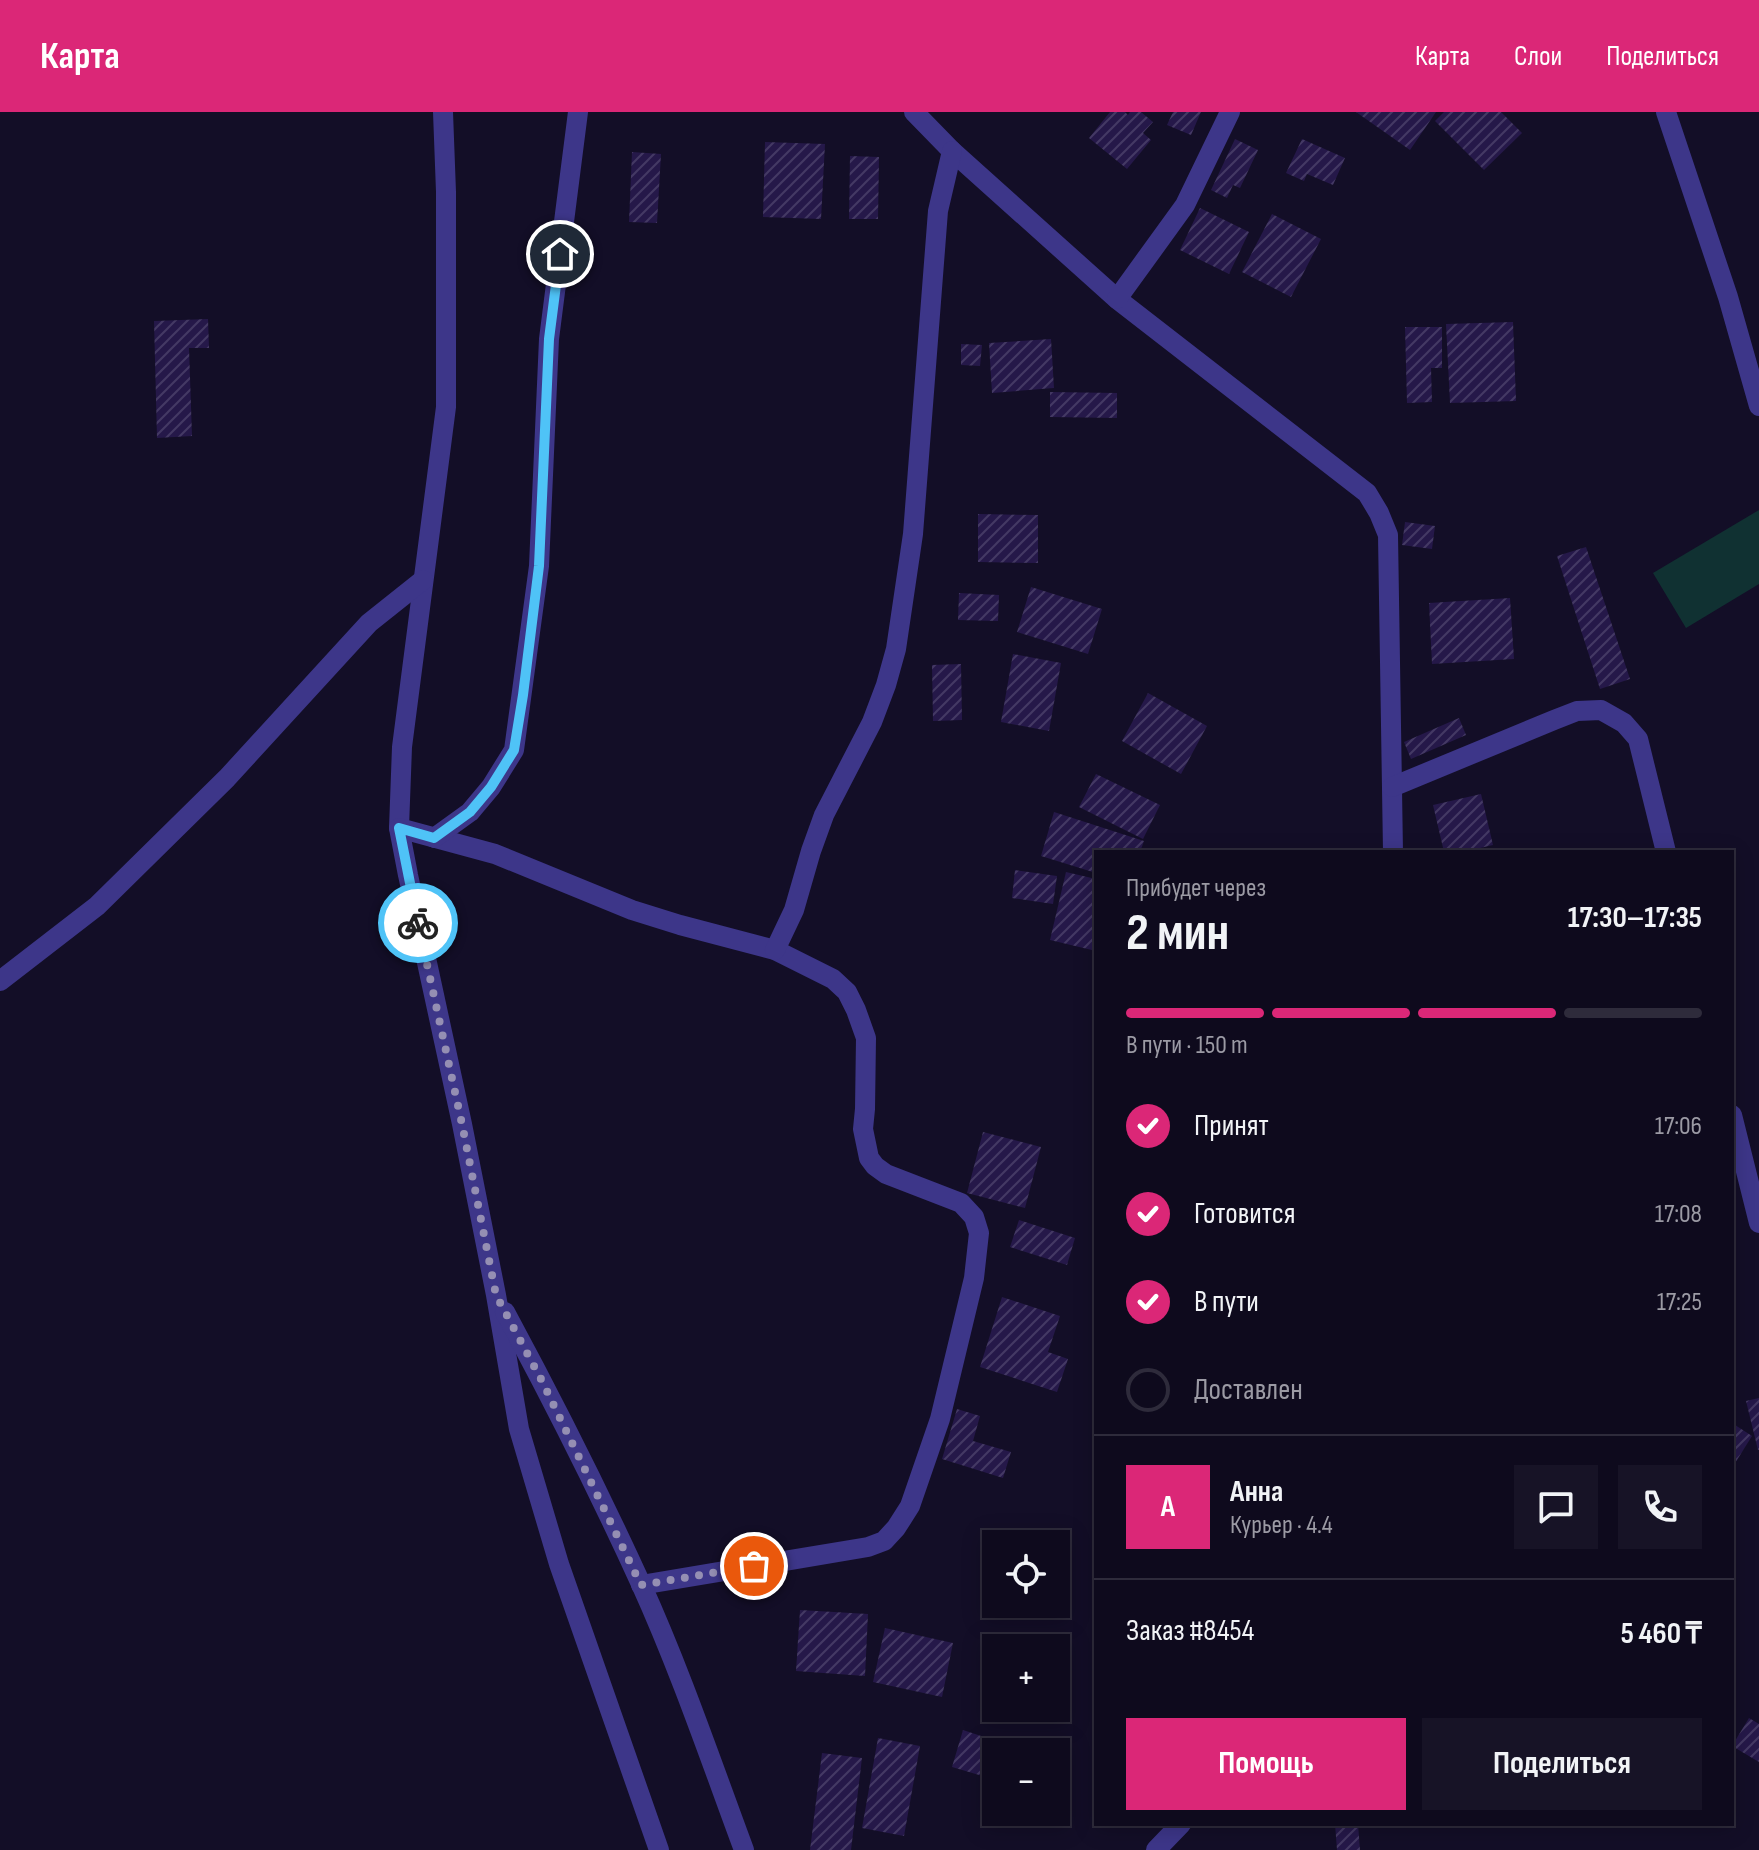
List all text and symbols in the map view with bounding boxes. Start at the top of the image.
text: Карта [40,34,120,79]
text: Карта [1415,40,1470,73]
text: Слои [1514,40,1562,73]
text: Поделиться [1606,40,1719,73]
pin [526,220,594,288]
icon: home [538,232,582,276]
text: Прибудет через [1126,873,1266,904]
courier [378,883,458,963]
text: 17:30–17:35 [1568,900,1702,936]
icon: bike [396,901,440,945]
text: 2 мин [1126,902,1229,965]
text: В пути · 150 m [1126,1030,1248,1061]
icon: check [1126,1104,1170,1148]
text: Принят [1194,1108,1269,1144]
text: 17:06 [1655,1111,1702,1142]
icon: check [1126,1192,1170,1236]
text: Готовится [1194,1196,1295,1232]
text: 17:08 [1655,1199,1702,1230]
icon: check [1126,1280,1170,1324]
text: В пути [1194,1284,1259,1320]
text: 17:25 [1657,1287,1702,1318]
text: Доставлен [1194,1372,1303,1408]
button: chat [1514,1465,1598,1549]
button: phone [1618,1465,1702,1549]
text: Анна [1230,1474,1283,1510]
text: А [1161,1489,1175,1525]
text: Курьер · 4.4 [1230,1510,1333,1541]
map controls [982,1530,1070,1826]
button: locate [982,1530,1070,1618]
pin [720,1532,788,1600]
icon: bag [732,1544,776,1588]
text: Заказ #8454 [1126,1613,1254,1649]
text: 5 460 ₸ [1621,1616,1702,1652]
button: + [982,1634,1070,1722]
button: Помощь [1126,1718,1406,1810]
button: Поделиться [1422,1718,1702,1810]
button: − [982,1738,1070,1826]

